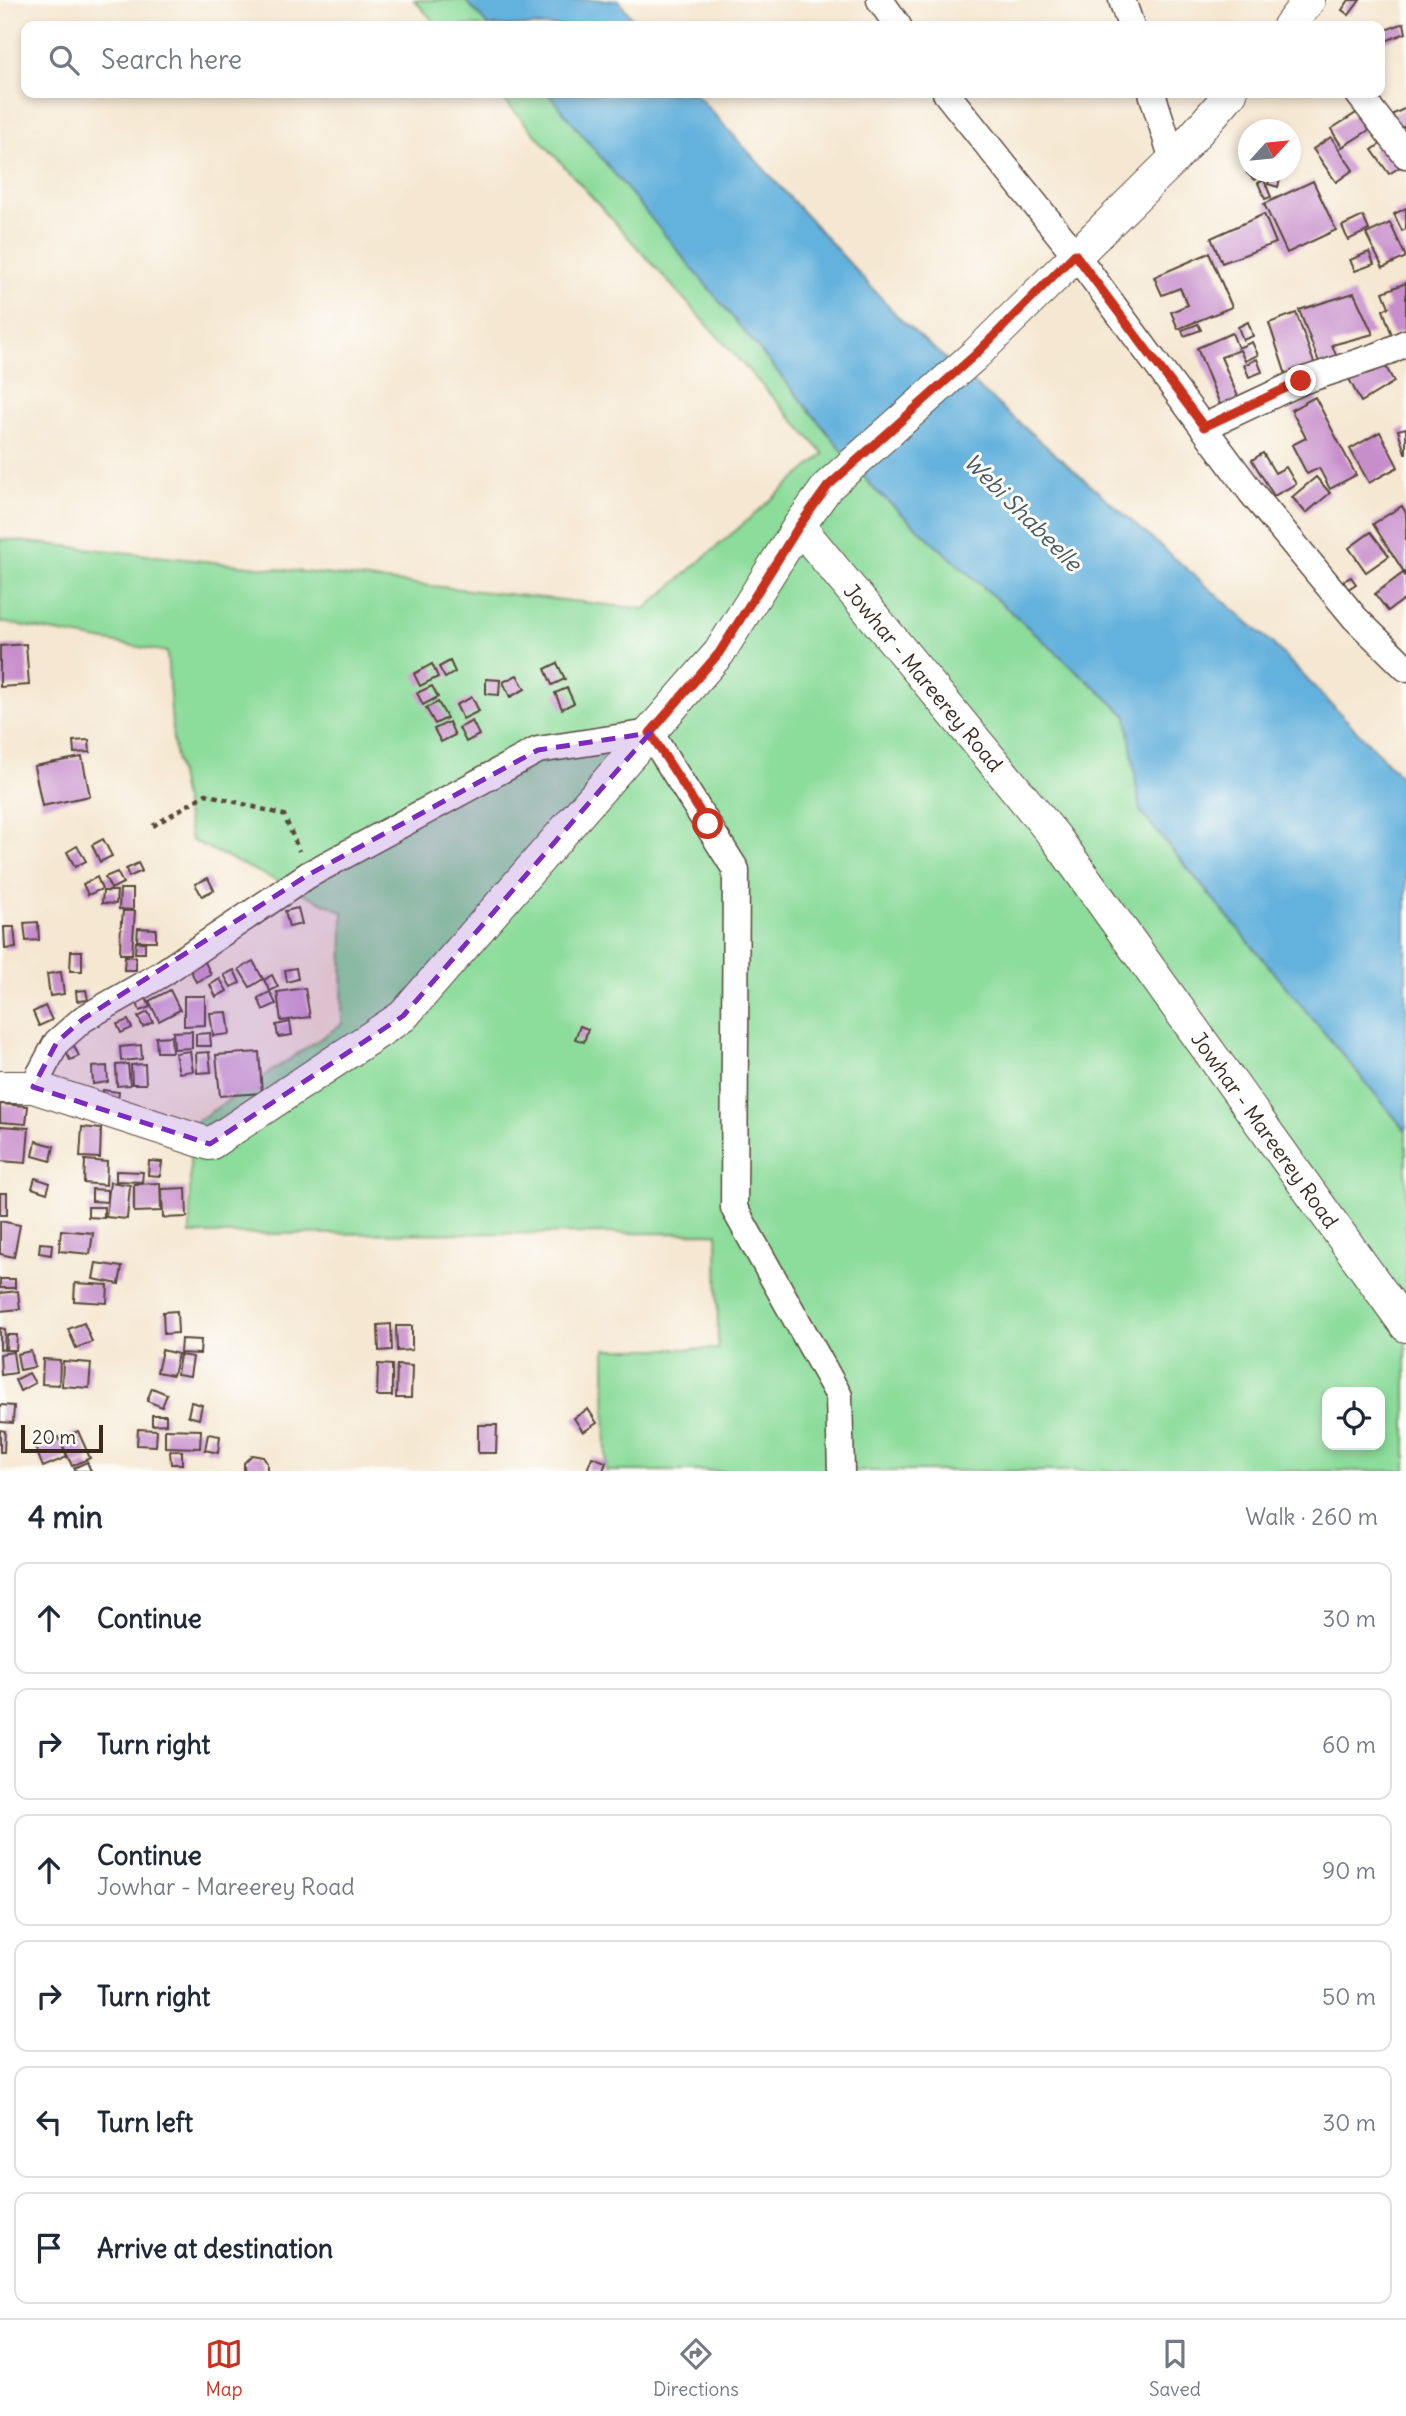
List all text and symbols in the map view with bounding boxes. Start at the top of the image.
search box [21,21,1385,98]
icon: search [45,41,83,79]
text: Search here [101,43,242,76]
north arrow [1238,119,1301,182]
route end [1285,365,1316,396]
water label: Webi Shabeelle [958,447,1089,578]
street label: Jowhar - Mareerey Road [838,578,1009,777]
route start [692,808,723,839]
street label: Jowhar - Mareerey Road [1185,1026,1345,1233]
map controls [1322,1387,1385,1450]
button: locate [1322,1387,1385,1450]
scale bar [21,1422,103,1454]
text: 20 m [32,1425,76,1449]
text: 4 min [28,1498,103,1536]
text: Walk · 260 m [1245,1502,1378,1531]
icon: ahead [30,1599,68,1637]
text: Continue [97,1602,202,1635]
text: 30 m [1322,1604,1376,1633]
icon: right [30,1725,68,1763]
text: Turn right [97,1728,210,1761]
text: 60 m [1322,1730,1376,1759]
text: Continue [97,1839,202,1872]
icon: ahead [30,1851,68,1889]
text: 90 m [1322,1856,1376,1885]
text: Jowhar - Mareerey Road [97,1872,355,1901]
icon: right [30,1977,68,2015]
text: Turn right [97,1980,210,2013]
text: 50 m [1322,1982,1376,2011]
icon: left [30,2103,68,2141]
text: Turn left [97,2106,193,2139]
text: 30 m [1322,2108,1376,2137]
icon: arrive [30,2229,68,2267]
text: Arrive at destination [97,2232,333,2265]
tab: Map [205,2335,243,2401]
tab: Directions [653,2335,739,2401]
tab: Saved [1149,2335,1201,2401]

